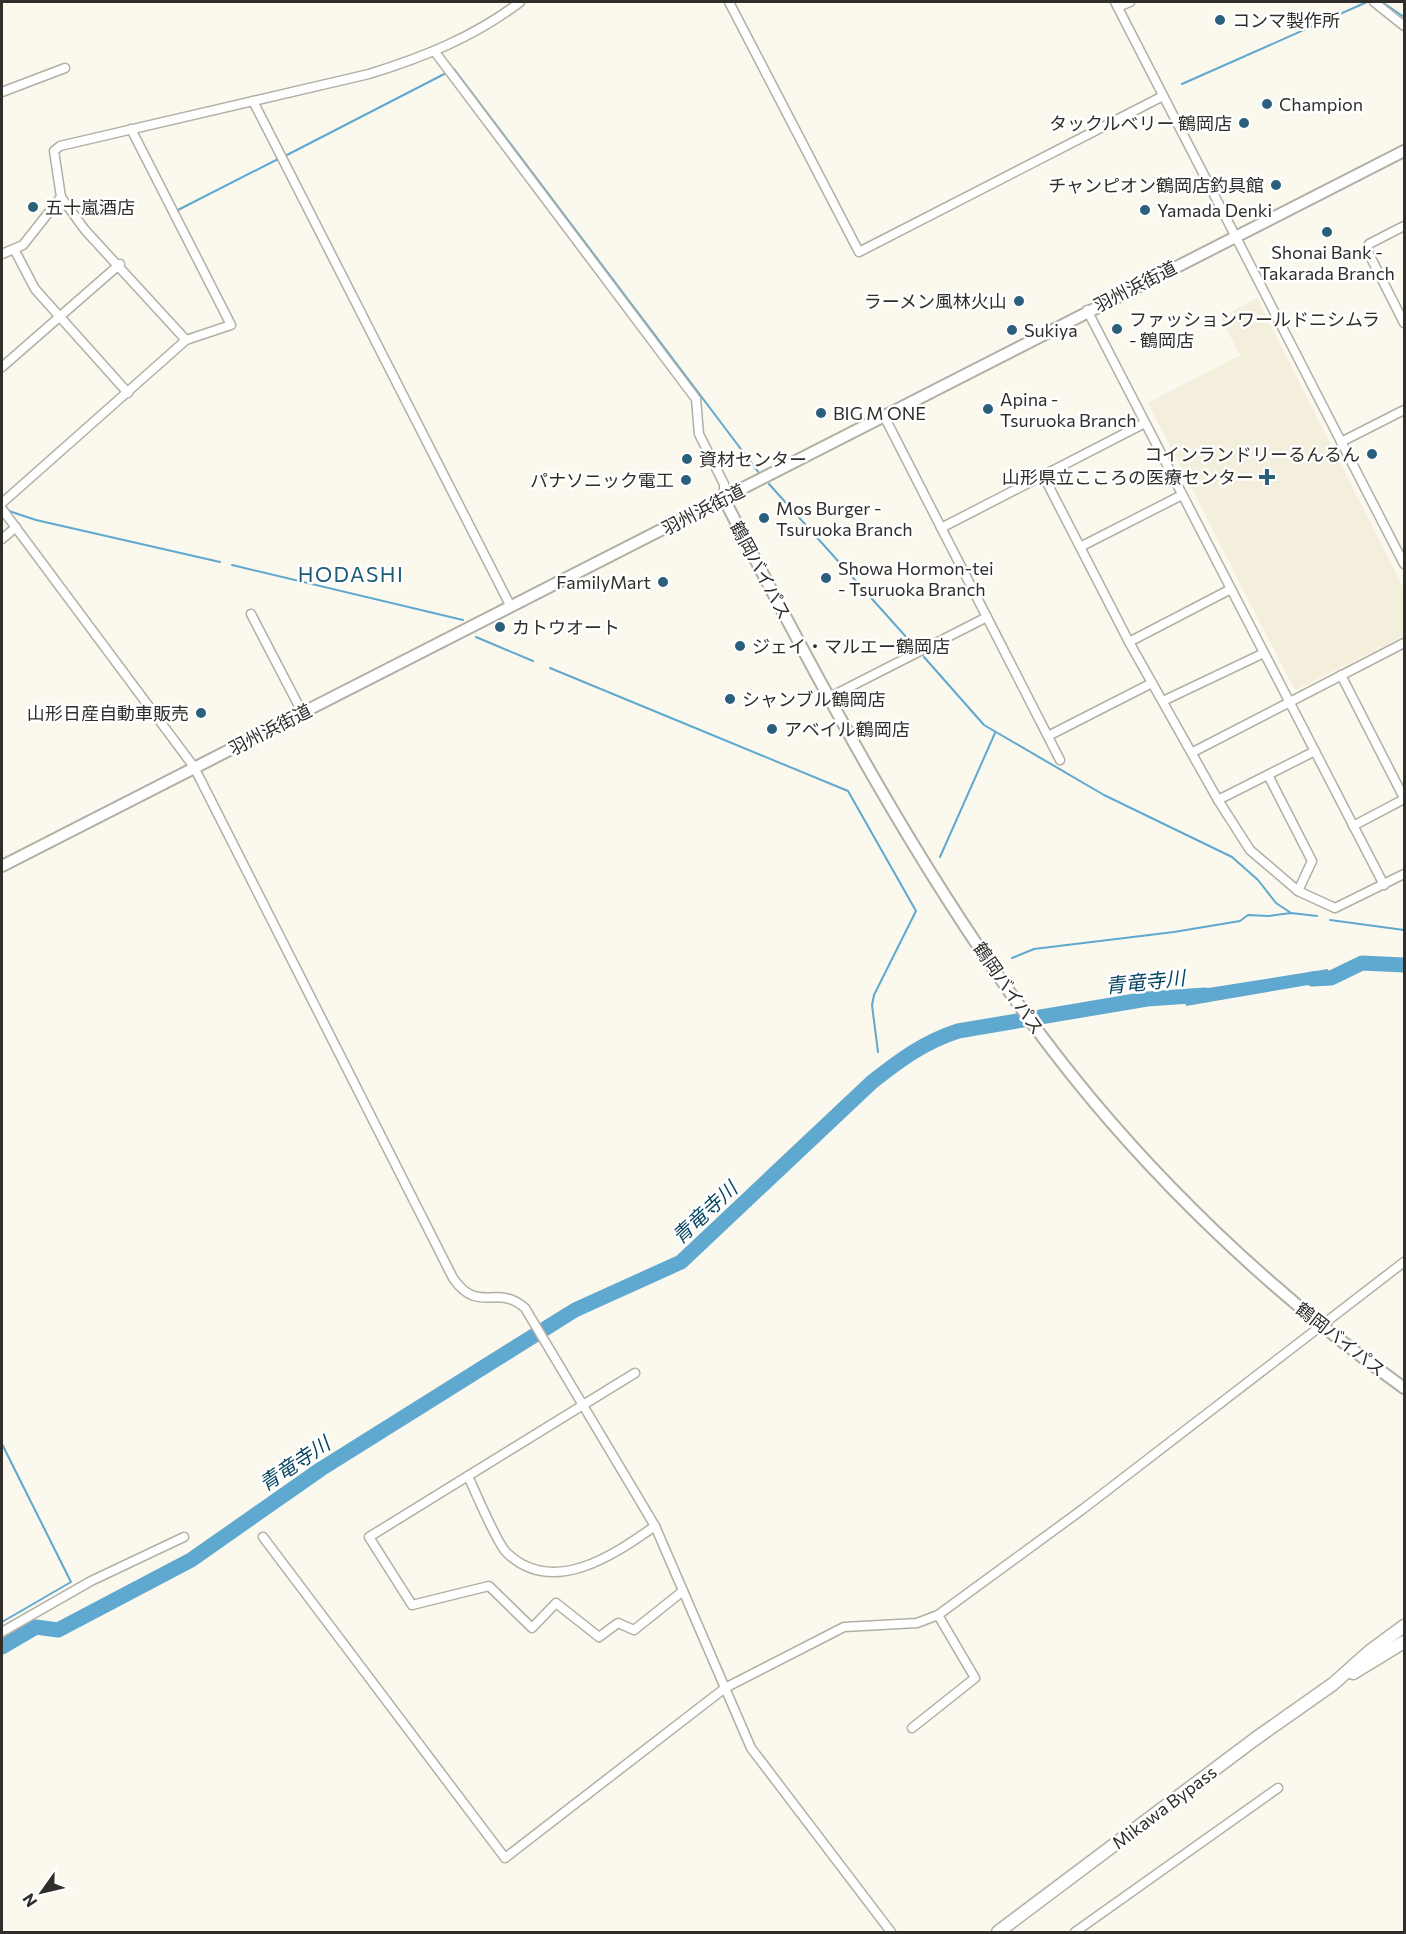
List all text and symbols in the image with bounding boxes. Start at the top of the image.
place label: コンマ製作所 [1232,9,1340,31]
marker: コンマ製作所 [1213,13,1227,27]
place label: Champion [1279,93,1363,115]
marker: Champion [1260,97,1274,111]
place label: タックルベリー 鶴岡店 [1049,112,1232,134]
marker: タックルベリー 鶴岡店 [1237,116,1251,130]
place label: チャンピオン鶴岡店釣具館 [1048,174,1264,196]
marker: チャンピオン鶴岡店釣具館 [1269,178,1283,192]
place label: 五十嵐酒店 [45,196,135,218]
place label: Yamada Denki [1157,199,1272,221]
marker: 五十嵐酒店 [26,200,40,214]
marker: Yamada Denki [1138,203,1152,217]
marker: Shonai Bank - Takarada Branch [1320,225,1334,239]
place label: Shonai Bank - Takarada Branch [1259,241,1395,284]
street label: 羽州浜街道 [1090,256,1180,316]
place label: ラーメン風林火山 [864,290,1007,312]
marker: ラーメン風林火山 [1012,294,1026,308]
place label: ファッションワールドニシムラ - 鶴岡店 [1129,308,1380,351]
place label: Sukiya [1024,319,1078,341]
marker: ファッションワールドニシムラ - 鶴岡店 [1110,322,1124,336]
marker: Sukiya [1005,323,1019,337]
place label: Apina - Tsuruoka Branch [1000,388,1137,431]
place label: BIG M ONE [833,402,926,424]
marker: Apina - Tsuruoka Branch [981,402,995,416]
marker: BIG M ONE [814,406,828,420]
place label: コインランドリーるんるん [1144,443,1360,465]
marker: コインランドリーるんるん [1365,447,1379,461]
place label: 資材センター [699,448,807,470]
marker: 資材センター [680,452,694,466]
place label: 山形県立こころの医療センター [1002,466,1254,488]
marker: 山形県立こころの医療センター [1258,468,1276,486]
place label: パナソニック電工 [530,469,674,491]
marker: パナソニック電工 [679,473,693,487]
street label: 羽州浜街道 [658,479,748,539]
place label: Mos Burger - Tsuruoka Branch [776,497,913,540]
marker: Mos Burger - Tsuruoka Branch [757,511,771,525]
street label: 鶴岡バイパス [726,517,796,623]
place label: Showa Hormon-tei - Tsuruoka Branch [838,557,994,600]
district label: HODASHI [298,561,404,586]
place label: FamilyMart [556,571,651,593]
marker: Showa Hormon-tei - Tsuruoka Branch [819,571,833,585]
marker: FamilyMart [656,575,670,589]
place label: カトウオート [512,616,620,638]
marker: カトウオート [493,620,507,634]
place label: ジェイ・マルエー鶴岡店 [752,635,950,657]
marker: ジェイ・マルエー鶴岡店 [733,639,747,653]
place label: シャンブル鶴岡店 [742,688,885,710]
marker: シャンブル鶴岡店 [723,692,737,706]
street label: 羽州浜街道 [225,699,315,759]
place label: 山形日産自動車販売 [27,702,189,724]
marker: 山形日産自動車販売 [194,706,208,720]
place label: アベイル鶴岡店 [784,718,910,740]
marker: アベイル鶴岡店 [765,722,779,736]
street label: 鶴岡バイパス [969,938,1049,1038]
water label: 青竜寺川 [1104,965,1188,997]
water label: 青竜寺川 [667,1175,743,1248]
street label: 鶴岡バイパス [1292,1297,1390,1381]
water label: 青竜寺川 [254,1430,336,1495]
street label: Mikawa Bypass [1107,1761,1221,1853]
north arrow [12,1862,72,1922]
text: N [18,1890,40,1911]

